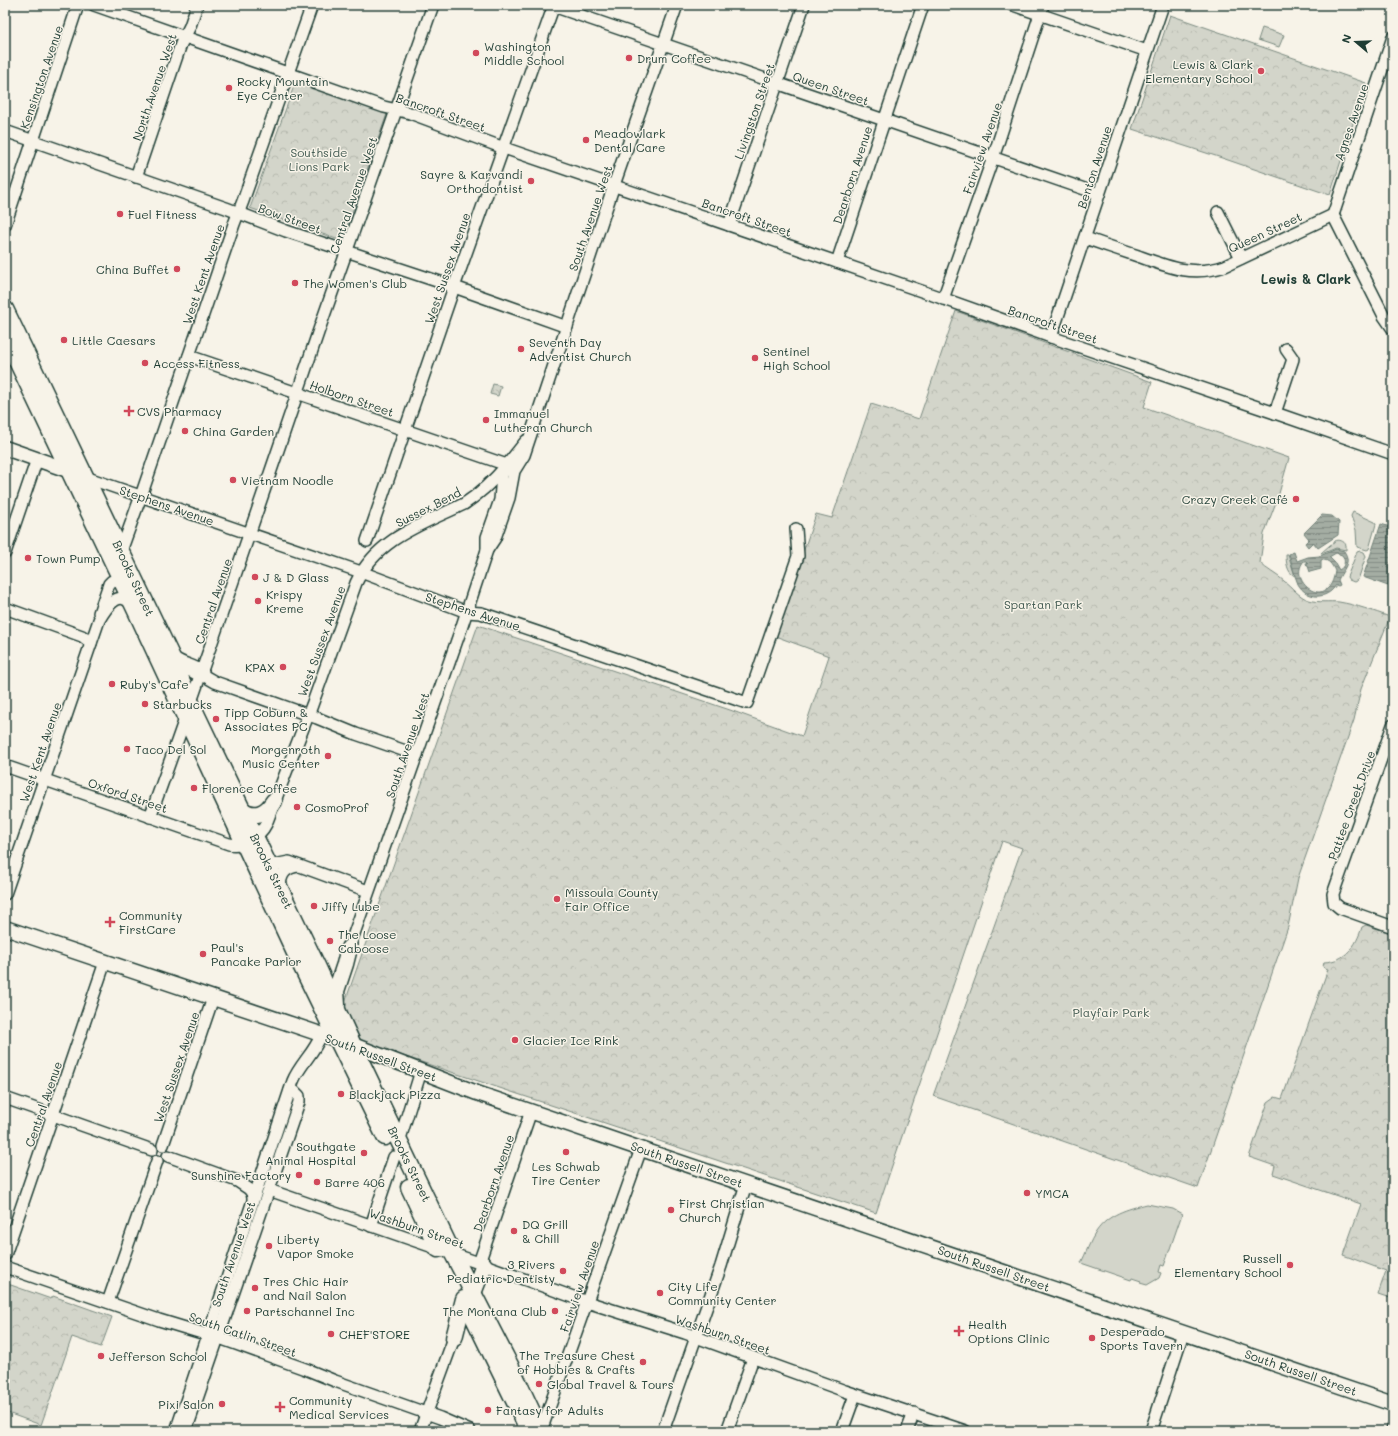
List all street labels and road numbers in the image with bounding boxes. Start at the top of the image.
street label: Kensington Avenue [16,23,66,131]
street label: North Avenue West [128,31,180,143]
street label: Livingston Street [730,61,778,161]
street label: Queen Street [791,67,871,109]
street label: Agnes Avenue [1330,81,1372,163]
street label: Bancroft Street [394,89,488,135]
street label: Fairview Avenue [959,100,1005,196]
street label: Dearborn Avenue [829,124,875,226]
street label: Benton Avenue [1073,124,1115,210]
street label: Central Avenue West [325,134,381,256]
street label: South Avenue West [564,163,616,273]
street label: Bancroft Street [700,194,794,240]
street label: Bow Street [256,199,324,237]
street label: Queen Street [1226,208,1304,256]
street label: West Sussex Avenue [420,210,474,326]
street label: West Kent Avenue [178,222,228,326]
street label: Bancroft Street [1006,301,1100,347]
street label: Holborn Street [308,376,396,420]
street label: Stephens Avenue [118,481,216,529]
street label: Sussex Bend [393,483,464,530]
street label: Brooks Street [109,537,159,619]
street label: Central Avenue [191,556,235,646]
street label: West Sussex Avenue [294,583,348,699]
street label: Stephens Avenue [423,588,523,634]
street label: South Avenue West [381,690,433,800]
street label: West Kent Avenue [15,700,65,804]
street label: Pattee Creek Drive [1324,748,1378,862]
street label: Oxford Street [86,774,170,816]
street label: Brooks Street [247,831,297,911]
street label: West Sussex Avenue [149,1009,203,1125]
street label: South Russell Street [323,1029,439,1085]
street label: Central Avenue [21,1059,65,1149]
street label: Brooks Street [385,1124,435,1204]
street label: Dearborn Avenue [469,1132,517,1234]
street label: South Russell Street [629,1137,745,1191]
street label: South Avenue West [207,1199,259,1309]
street label: Washburn Street [367,1204,467,1252]
street label: Fairview Avenue [556,1238,602,1334]
street label: South Russell Street [936,1241,1052,1295]
street label: South Catlin Street [187,1308,299,1360]
street label: Washburn Street [673,1310,773,1358]
street label: South Russell Street [1243,1345,1359,1399]

